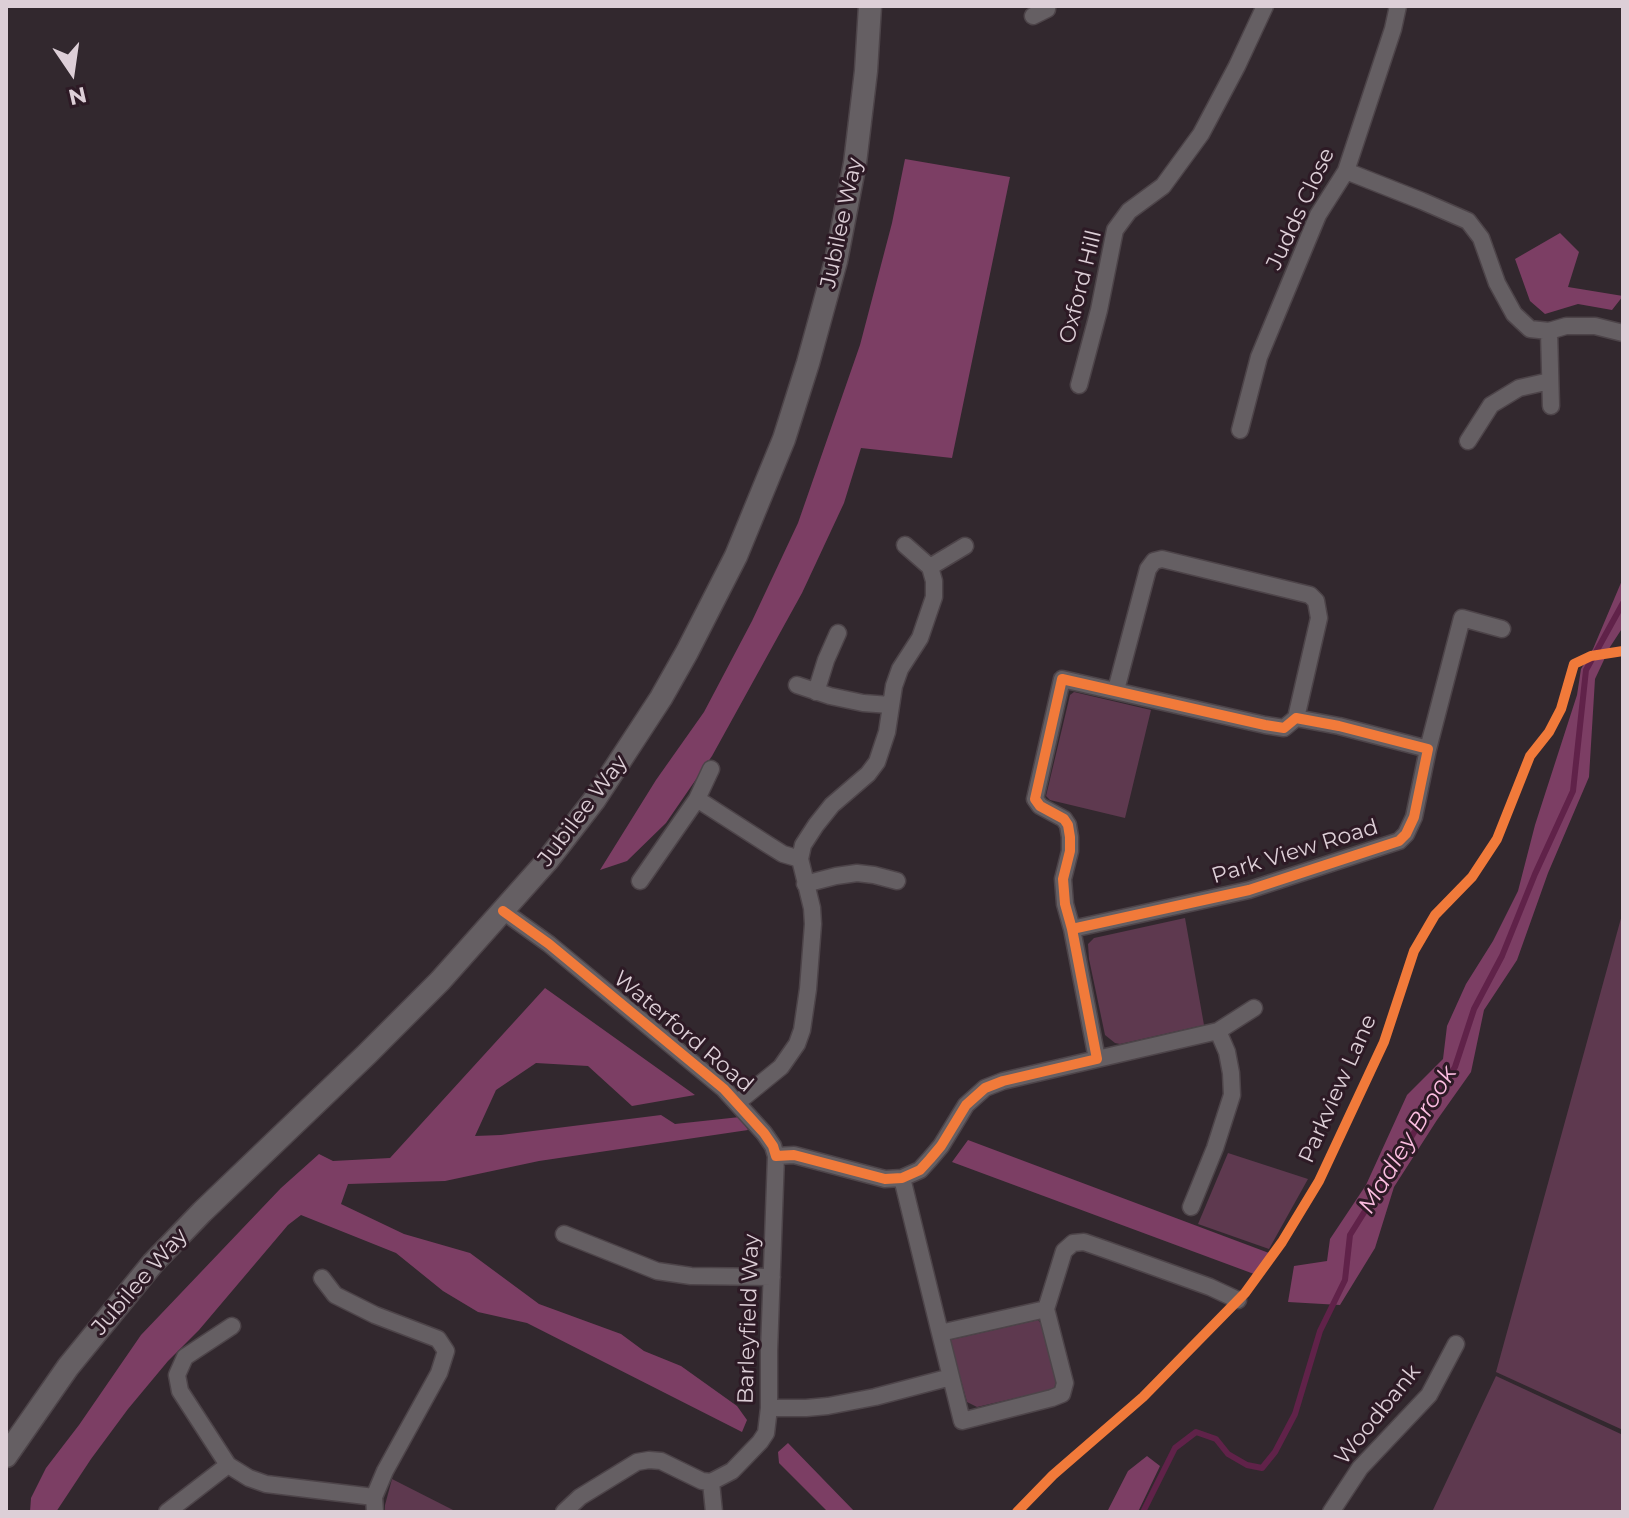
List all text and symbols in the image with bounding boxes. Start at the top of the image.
north arrow [32,32,112,112]
text: N [66,81,89,111]
street label: Judds Close [1261,144,1341,274]
street label: Jubilee Way [815,155,869,291]
street label: Oxford Hill [1054,228,1108,346]
street label: Jubilee Way [533,750,633,872]
street label: Park View Road [1209,814,1381,890]
street label: Waterford Road [608,966,758,1098]
street label: Parkview Lane [1293,1011,1383,1167]
water label: Madley Brook [1353,1061,1463,1219]
street label: Jubilee Way [87,1223,193,1341]
street label: Barleyfield Way [733,1233,765,1405]
street label: Woodbank [1329,1359,1427,1471]

